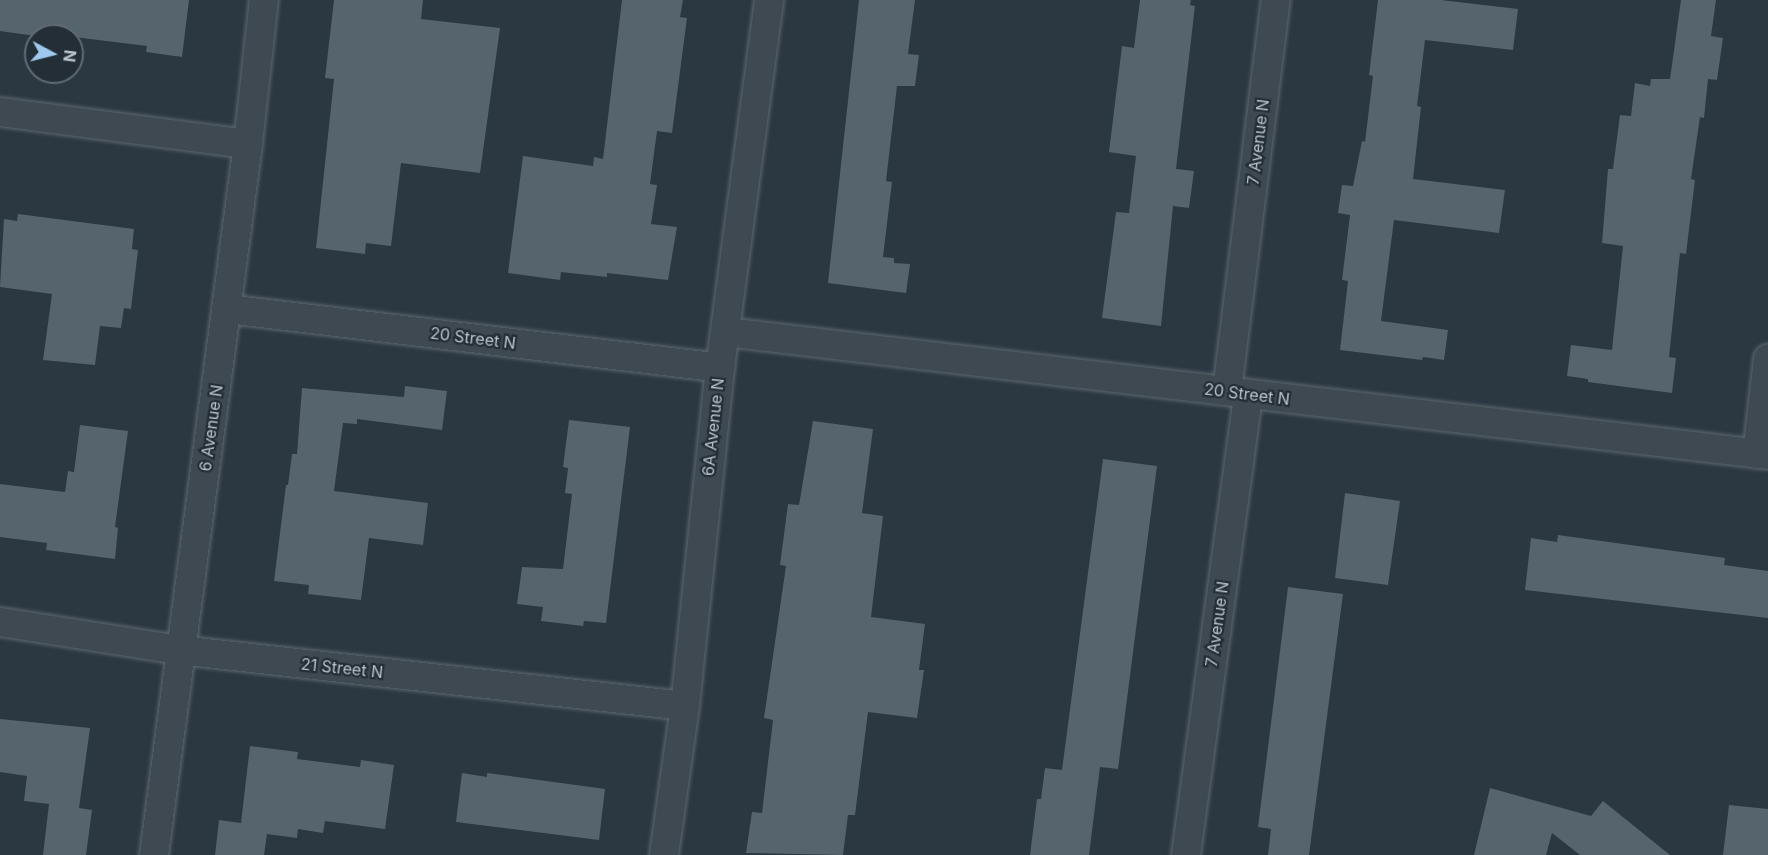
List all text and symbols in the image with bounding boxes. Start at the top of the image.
north arrow [24,24,84,84]
text: N [59,49,81,63]
street label: 7 Avenue N [1243,98,1273,186]
street label: 20 Street N [429,323,517,353]
street label: 6A Avenue N [698,377,728,477]
street label: 20 Street N [1203,379,1291,409]
street label: 6 Avenue N [195,383,227,473]
street label: 7 Avenue N [1201,580,1233,668]
street label: 21 Street N [300,654,384,682]

